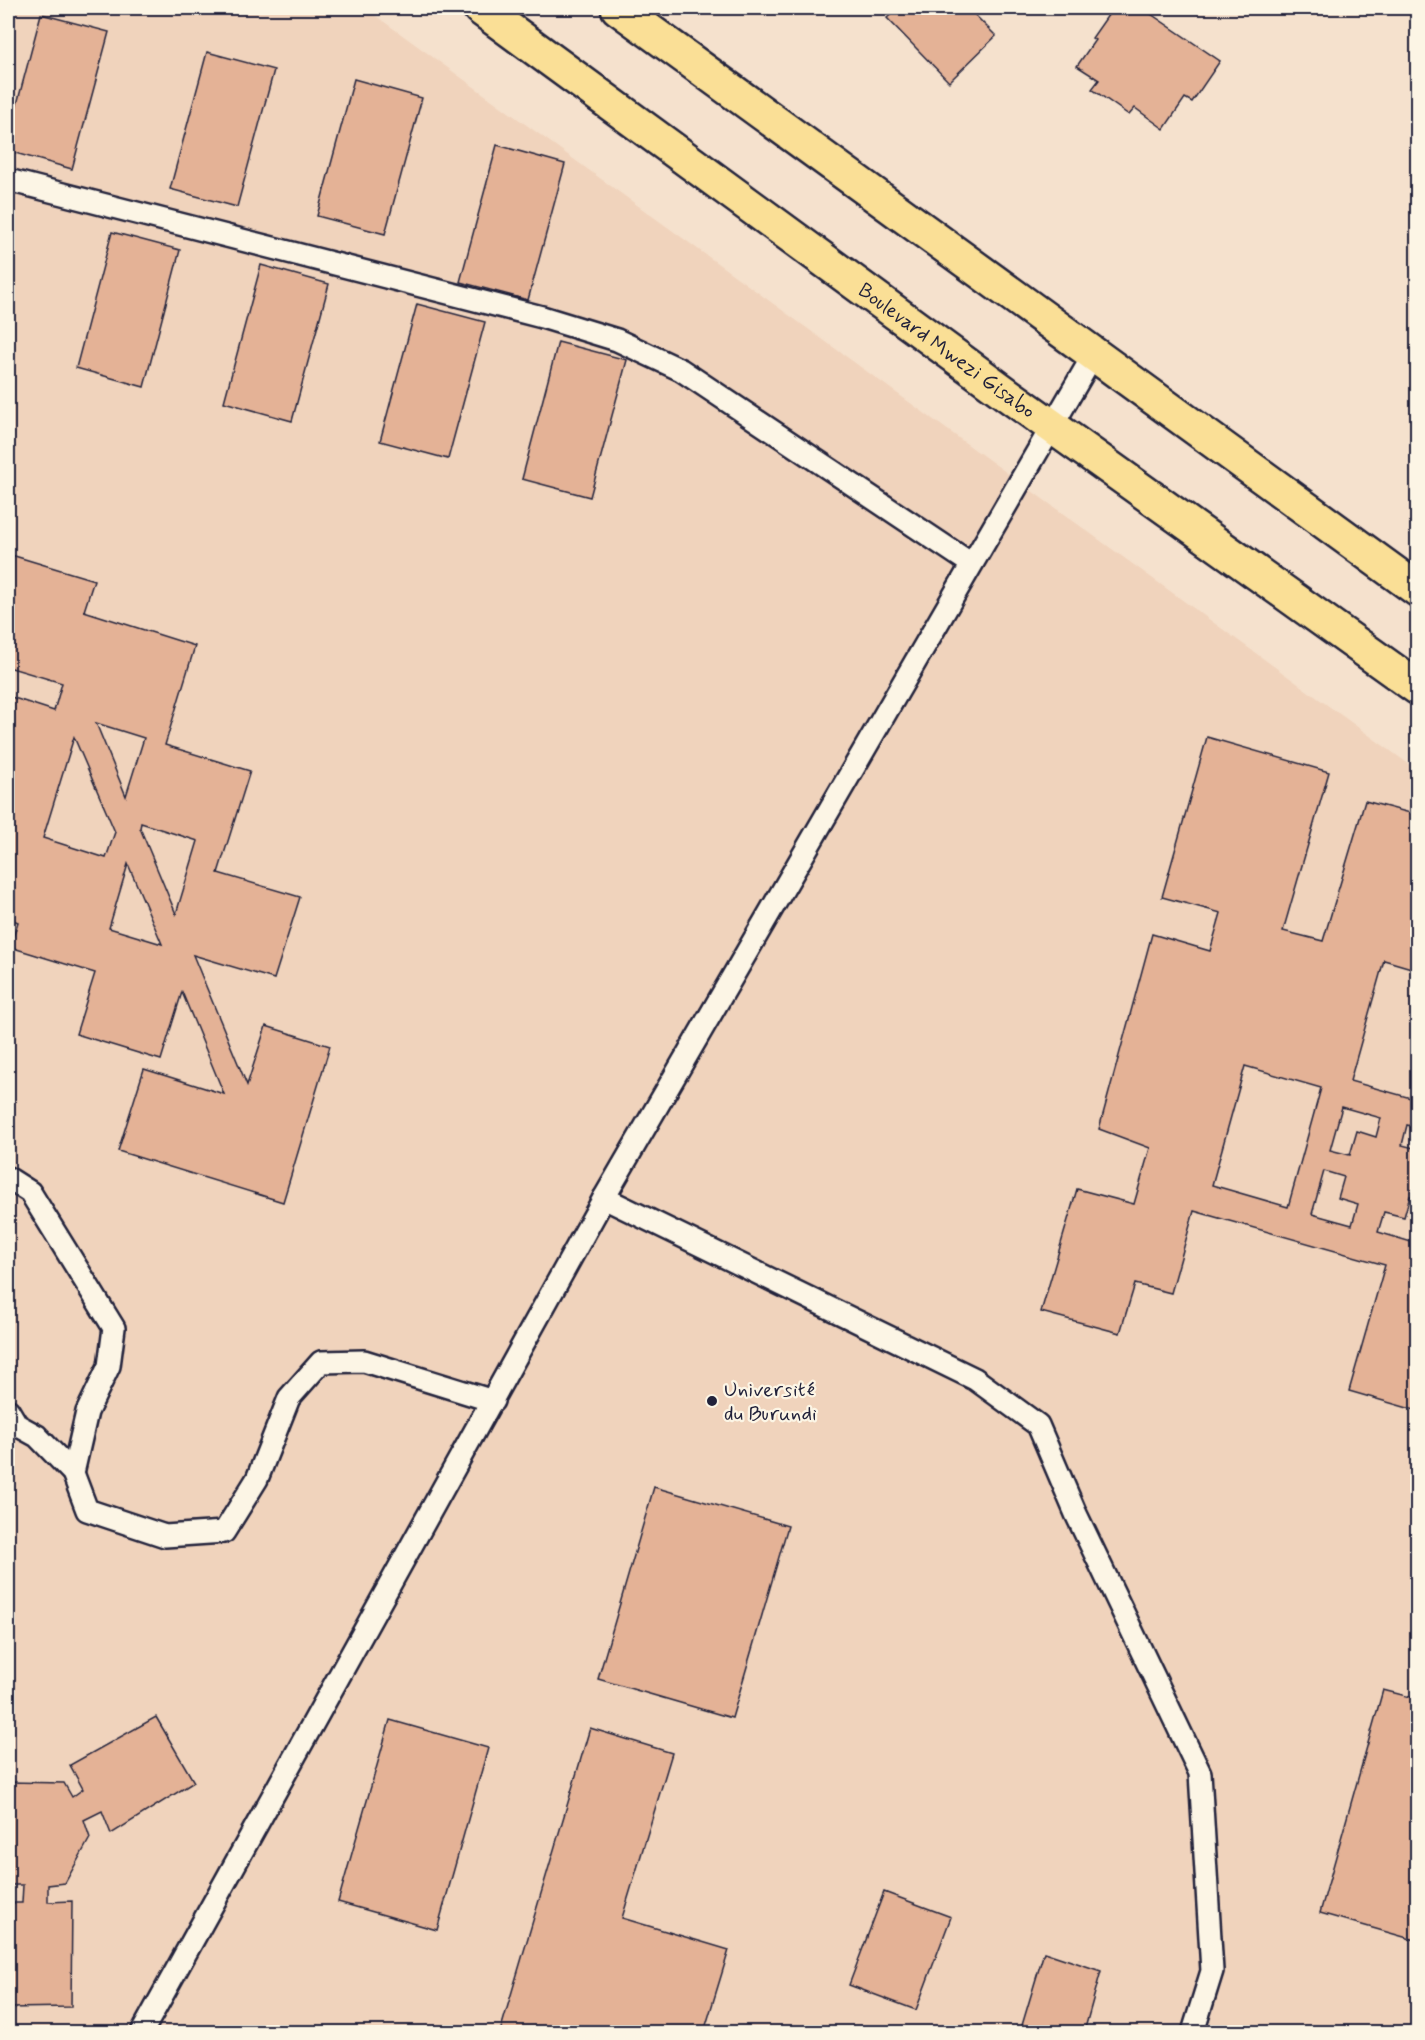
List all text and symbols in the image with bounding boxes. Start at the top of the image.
street label: Boulevard Mwezi Gisabo [852,277,1041,425]
place label: Université du Burundi [724,1376,817,1428]
marker: Université du Burundi [705,1394,719,1408]

